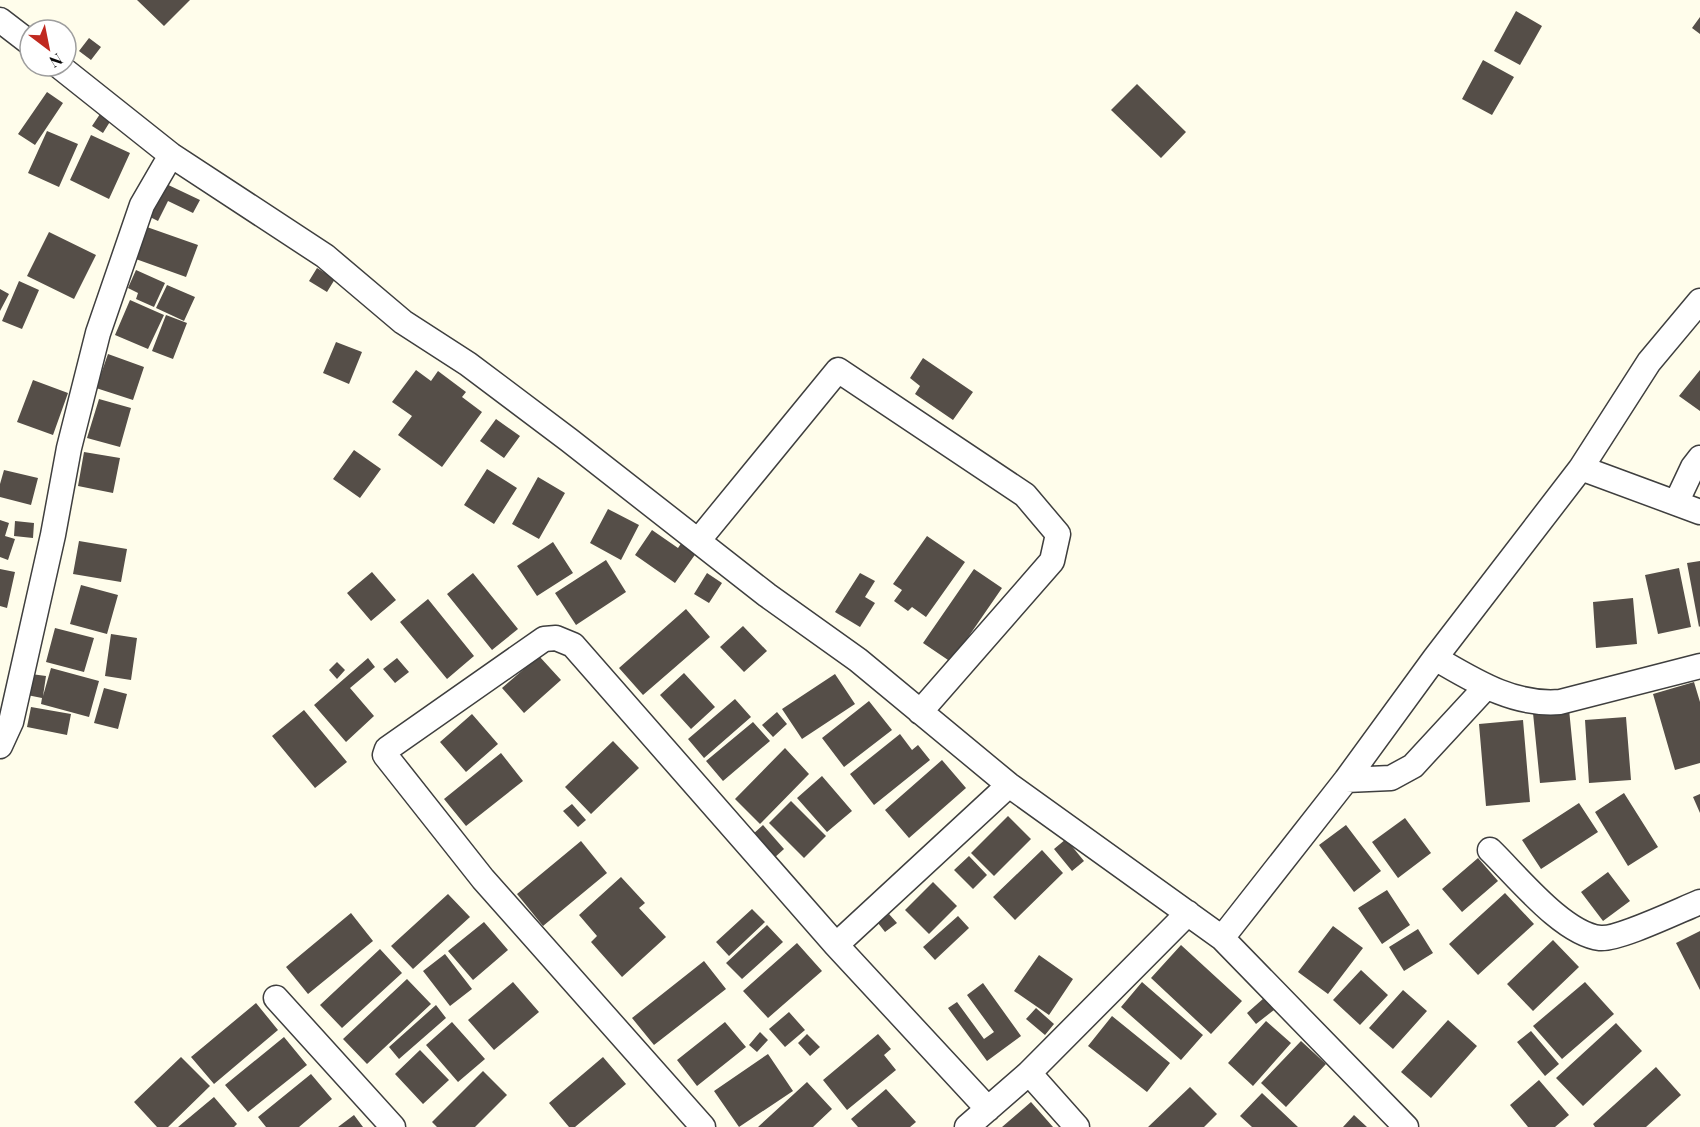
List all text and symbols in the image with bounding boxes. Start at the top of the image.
north arrow [18,18,78,78]
text: N [45,49,67,73]

